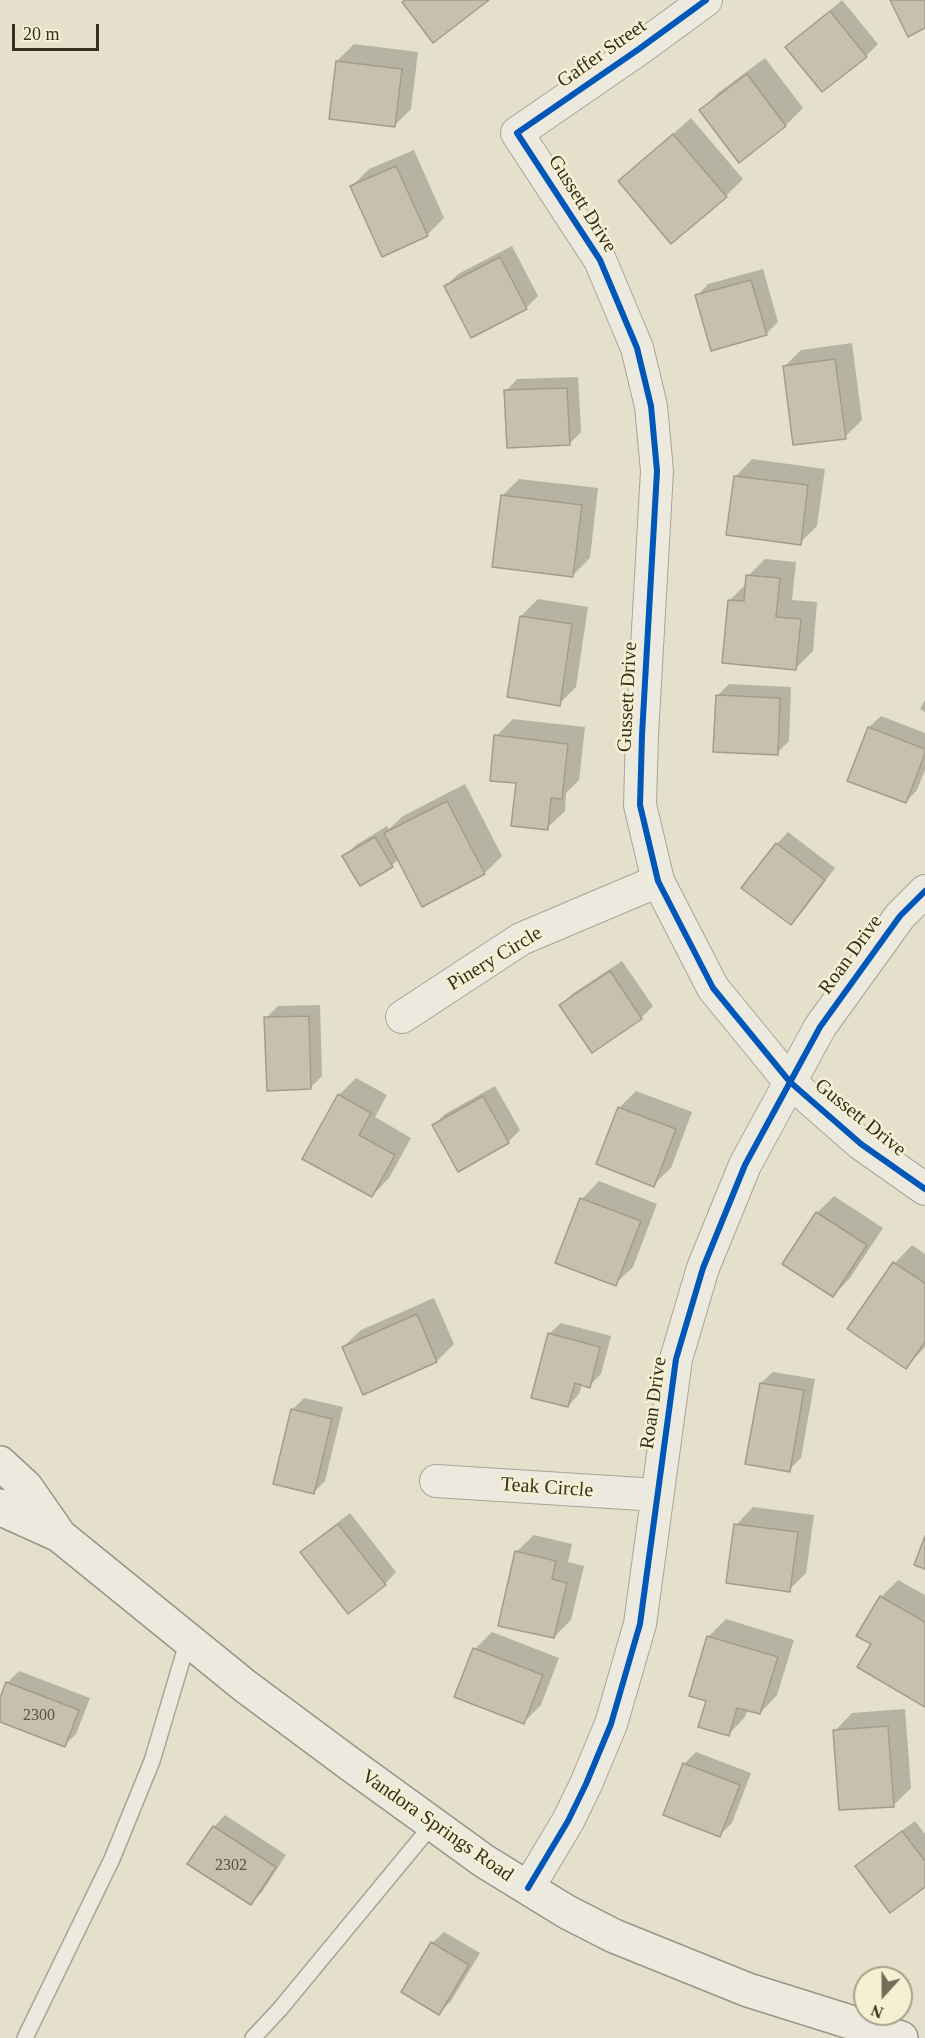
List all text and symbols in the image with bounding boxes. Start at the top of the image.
scale bar [15,12,102,50]
street label: Gaffer Street [553,14,651,94]
text: 20 m [23,24,60,44]
street label: Gussett Drive [543,151,621,257]
street label: Gussett Drive [613,641,643,753]
street label: Roan Drive [814,910,888,1000]
street label: Pinery Circle [443,921,547,997]
street label: Gussett Drive [809,1074,911,1162]
street label: Roan Drive [636,1355,672,1451]
street label: Teak Circle [500,1473,594,1503]
house number: 2300 [23,1706,55,1726]
street label: Vandora Springs Road [356,1765,518,1887]
house number: 2302 [215,1856,247,1876]
north arrow [853,1966,913,2026]
text: N [869,2001,886,2021]

